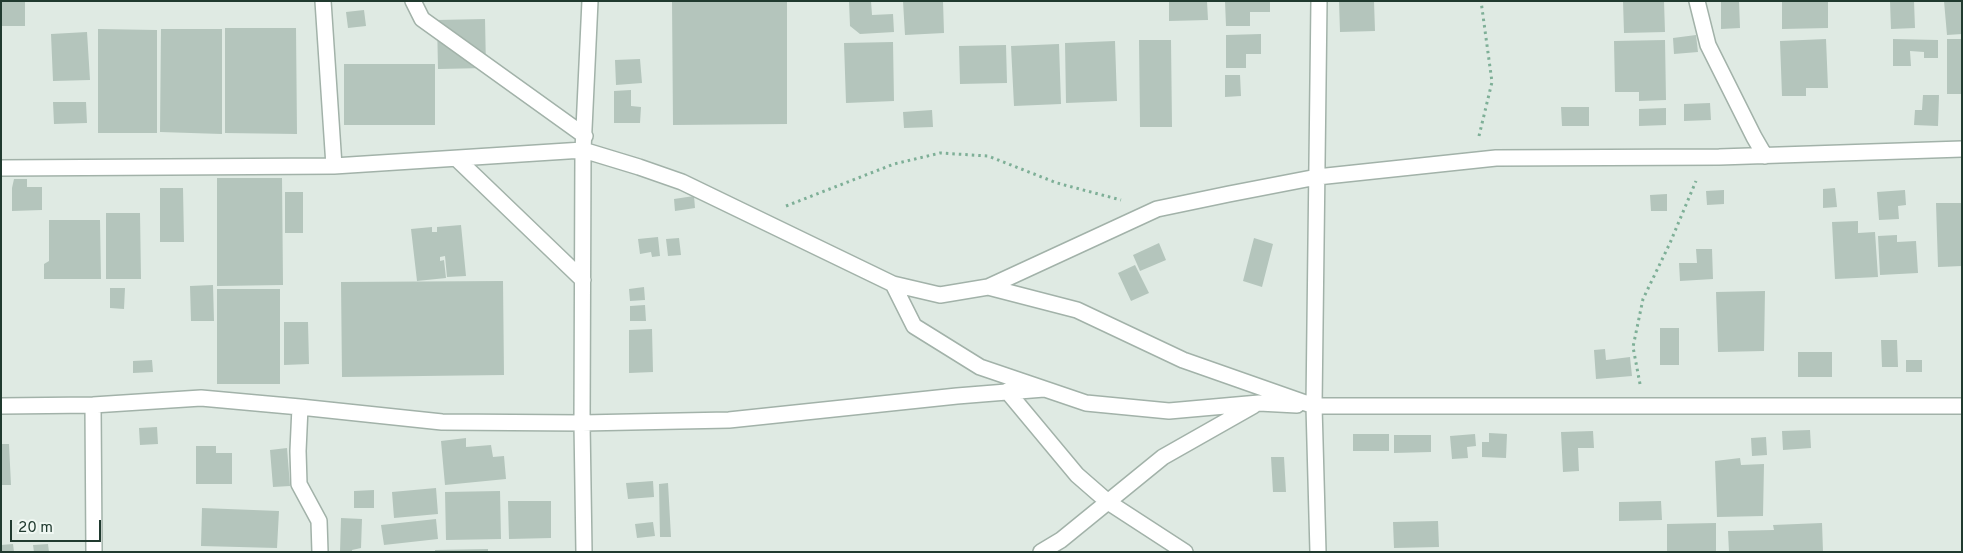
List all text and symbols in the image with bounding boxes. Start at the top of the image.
scale bar [12,510,104,542]
text: 20 m [18,519,53,538]

